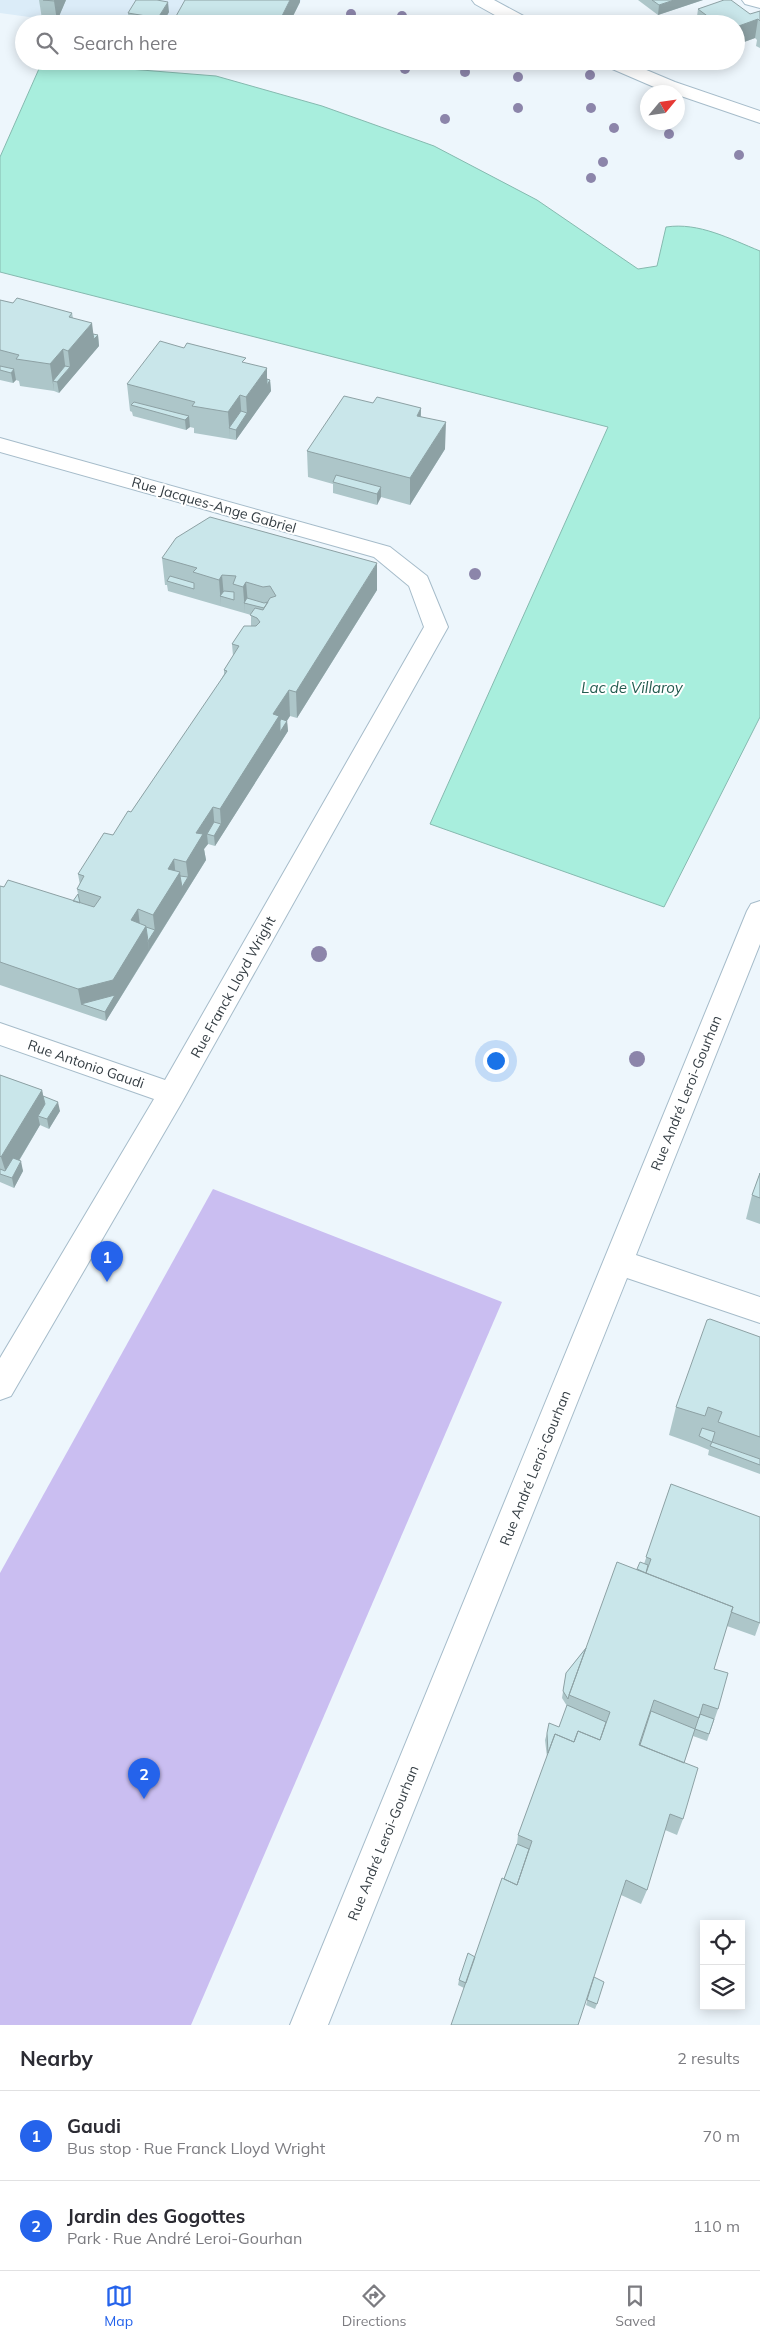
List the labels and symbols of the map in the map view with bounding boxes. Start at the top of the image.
north arrow [640,85,685,130]
street label: Rue Jacques-Ange Gabriel [130,473,298,537]
water label: Lac de Villaroy [581,678,684,697]
street label: Rue Franck Lloyd Wright [187,913,279,1061]
street label: Rue André Leroi-Gourhan [647,1013,725,1173]
street label: Rue Antonio Gaudi [25,1036,147,1092]
your location [483,1048,509,1074]
pin: 1 [91,1241,123,1282]
street label: Rue André Leroi-Gourhan [496,1388,574,1548]
pin: 2 [128,1758,160,1799]
street label: Rue André Leroi-Gourhan [344,1763,422,1923]

